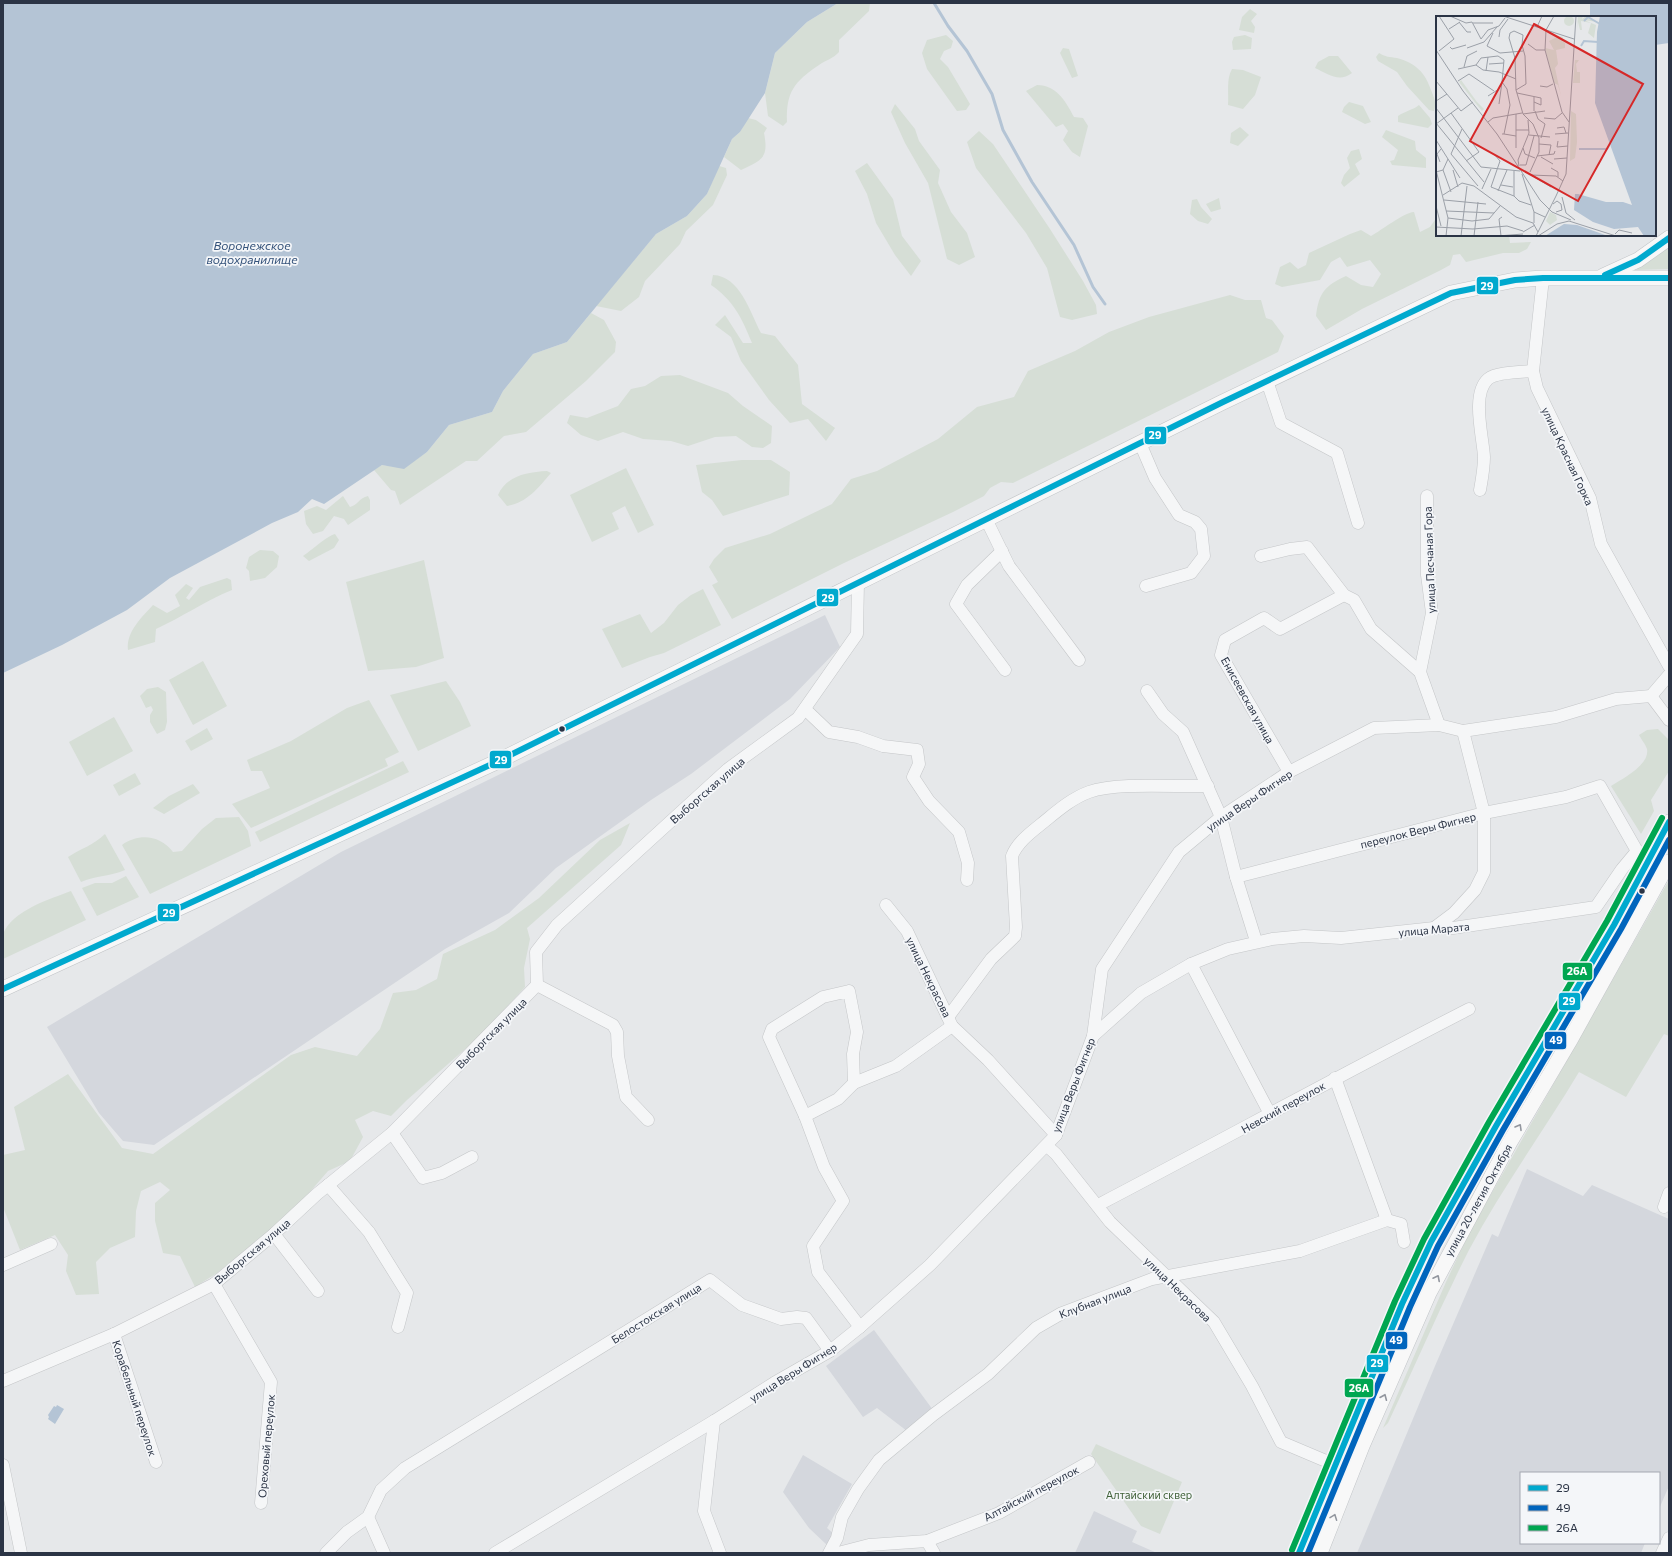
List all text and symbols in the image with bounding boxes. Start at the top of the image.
inset map [1436,16,1656,236]
water label: Воронежское водохранилище [206,238,298,266]
line badge: 29 [1476,276,1499,295]
text: 29 [1481,279,1494,292]
street label: улица Красная Горка [1540,405,1596,507]
line badge: 29 [1144,426,1167,445]
text: 29 [1149,428,1162,441]
street label: улица Песчаная Гора [1421,506,1437,614]
line badge: 29 [816,588,839,607]
text: 29 [822,591,835,604]
street label: Енисеевская улица [1219,654,1277,746]
unlabelled marker [557,724,567,734]
line badge: 29 [489,750,512,769]
text: 29 [495,753,508,766]
street label: Выборгская улица [667,754,747,826]
street label: улица Веры Фигнер [1204,766,1294,834]
street label: переулок Веры Фигнер [1359,809,1477,851]
unlabelled marker [1637,886,1647,896]
line badge: 29 [157,903,180,922]
text: 29 [163,906,176,919]
street label: улица Марата [1398,919,1470,939]
street label: улица Некрасова [904,935,954,1019]
line badge: 26А [1562,962,1593,981]
text: 26А [1567,964,1587,977]
line badge: 29 [1558,992,1581,1011]
text: 29 [1563,994,1576,1007]
street label: Выборгская улица [453,995,529,1071]
line badge: 49 [1544,1031,1567,1050]
text: 49 [1549,1033,1563,1046]
street label: улица Веры Фигнер [1049,1036,1097,1134]
street label: Невский переулок [1239,1078,1327,1136]
one-way arrow [1514,1124,1521,1131]
street label: улица 20-летия Октября [1442,1142,1514,1258]
street label: Выборгская улица [212,1216,292,1286]
street label: улица Некрасова [1142,1254,1214,1324]
one-way arrow [1432,1274,1439,1282]
street label: Белостокская улица [609,1280,703,1346]
street label: Клубная улица [1057,1281,1133,1321]
line badge: 49 [1385,1331,1408,1350]
text: 49 [1389,1333,1403,1346]
street label: Корабельный переулок [110,1338,160,1458]
street label: улица Веры Фигнер [747,1340,839,1404]
line badge: 29 [1366,1354,1389,1373]
text: 29 [1371,1356,1384,1369]
line badge: 26А [1344,1378,1374,1398]
text: 26А [1349,1381,1369,1394]
one-way arrow [1379,1393,1387,1401]
street label: Ореховый переулок [255,1394,277,1498]
street label: Алтайский переулок [981,1462,1081,1524]
legend [1520,1472,1660,1544]
text: 29 [1556,1480,1570,1494]
park label: Алтайский сквер [1106,1488,1192,1501]
text: 49 [1556,1500,1570,1514]
one-way arrow [1330,1513,1338,1520]
text: 26А [1556,1520,1578,1534]

